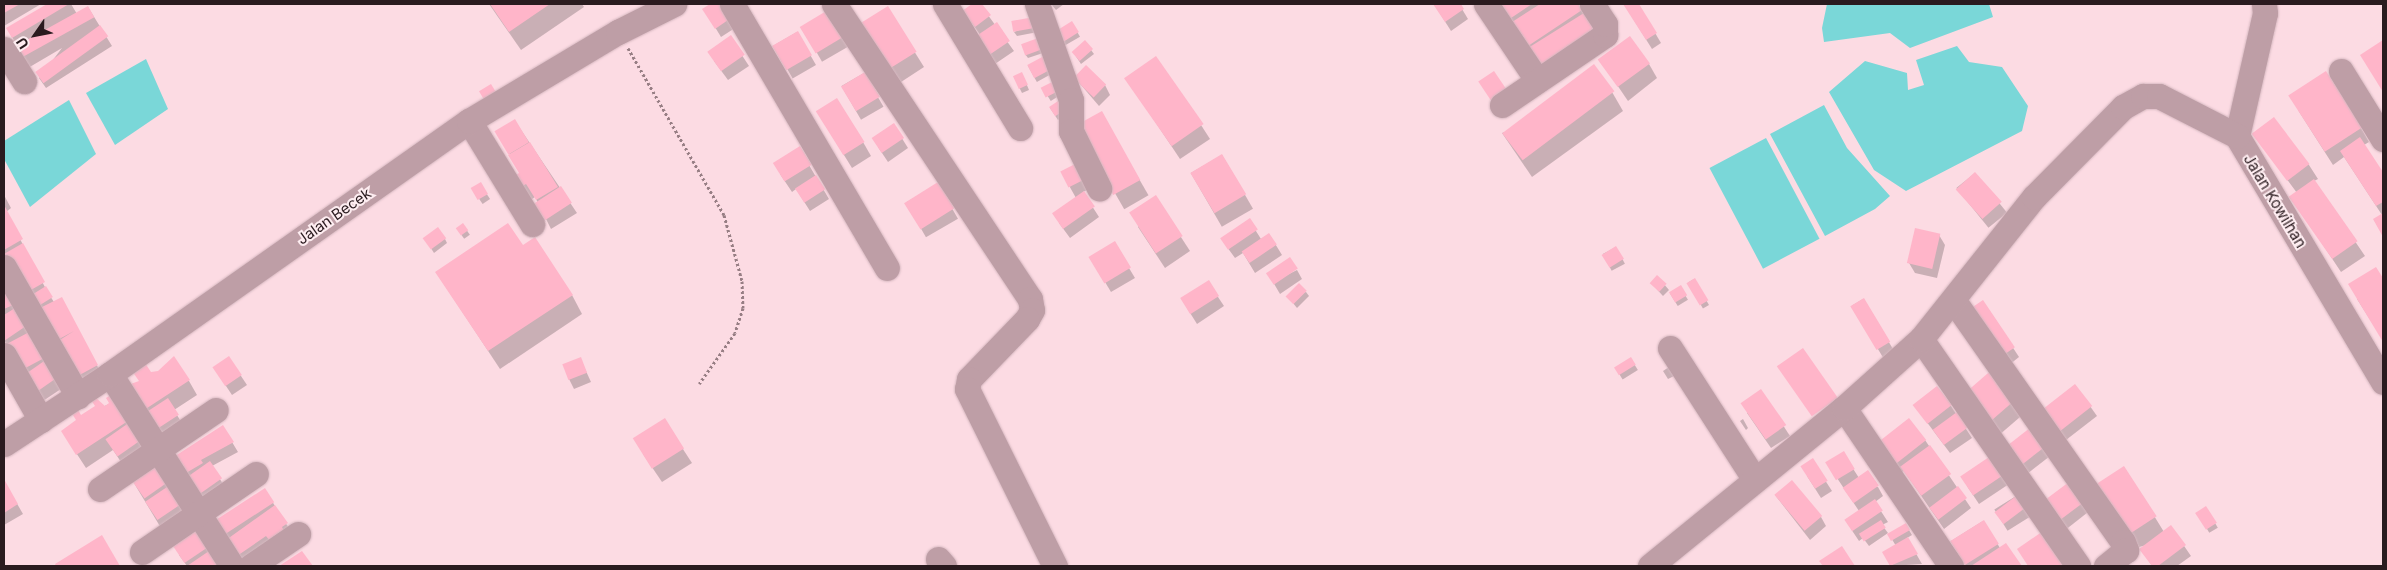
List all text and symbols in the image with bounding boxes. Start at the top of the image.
north arrow [10,10,60,60]
text: U [12,35,32,52]
street label: Jalan Kowilhan [2240,151,2310,251]
street label: Jalan Becek [294,184,374,248]

